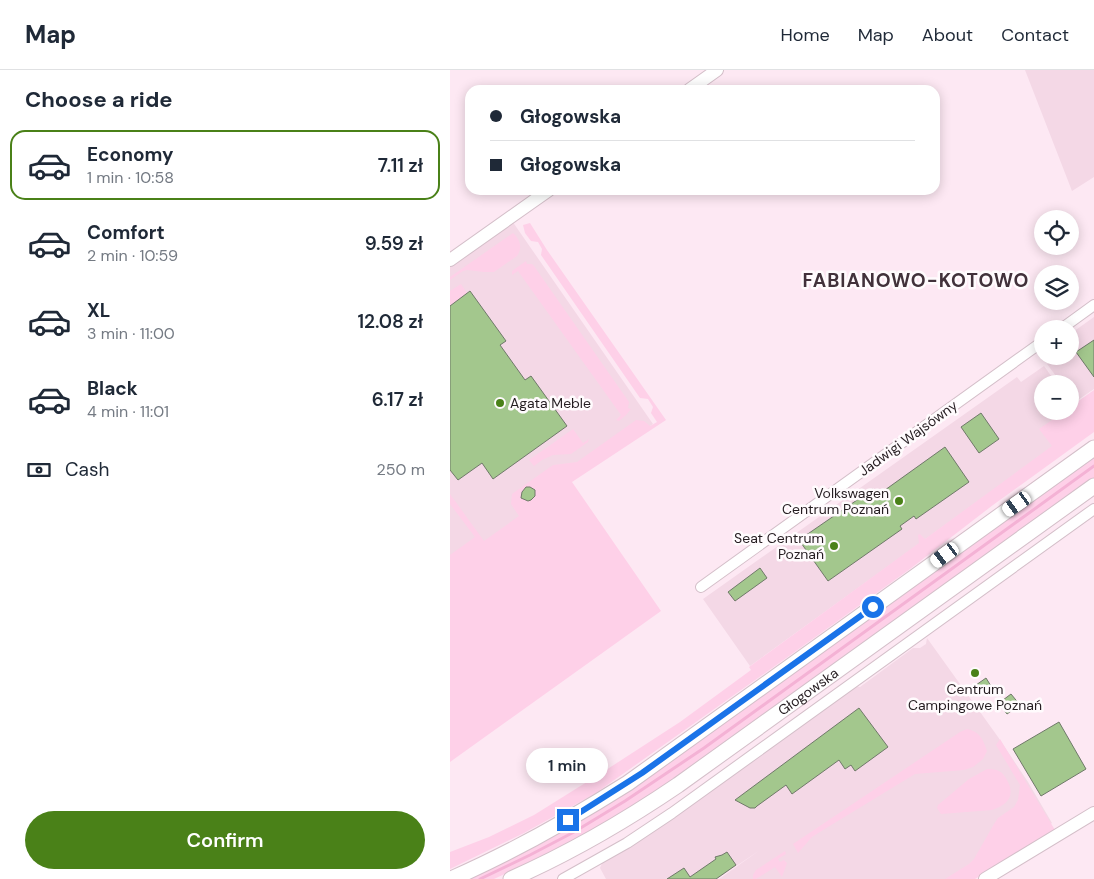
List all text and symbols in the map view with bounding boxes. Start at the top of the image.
text: Map [25,19,76,50]
text: Home [780,23,830,47]
text: Map [858,23,894,47]
text: About [922,23,973,47]
text: Contact [1001,23,1069,47]
text: Choose a ride [25,85,173,114]
text: Głogowska [520,104,621,129]
text: Economy [87,142,174,167]
icon: car [27,143,72,188]
text: Głogowska [520,152,621,177]
text: 7.11 zł [378,153,423,178]
text: 1 min · 10:58 [87,167,174,188]
map controls [1034,210,1079,420]
button: locate [1034,210,1079,255]
text: Comfort [87,220,165,245]
icon: car [27,221,72,266]
text: 9.59 zł [365,231,423,256]
text: 2 min · 10:59 [87,245,178,266]
button: layers [1034,265,1079,310]
district label: FABIANOWO-KOTOWO [803,268,1029,293]
text: XL [87,298,110,323]
icon: car [27,299,72,344]
text: 12.08 zł [357,309,423,334]
button: + [1034,320,1079,365]
text: 3 min · 11:00 [87,323,175,344]
button: − [1034,375,1079,420]
text: Black [87,376,138,401]
icon: car [27,377,72,422]
text: 6.17 zł [372,387,423,412]
place label: Agata Meble [510,394,591,412]
street label: Jadwigi Wajsówny [855,396,961,480]
marker: Agata Meble [494,397,506,409]
text: 4 min · 11:01 [87,401,169,422]
icon: cash [25,456,53,484]
text: Cash [65,457,109,482]
text: 250 m [377,459,425,480]
place label: Volkswagen Centrum Poznań [782,484,889,518]
car [1000,489,1033,519]
marker: Volkswagen Centrum Poznań [893,495,905,507]
place label: Seat Centrum Poznań [734,529,824,563]
marker: Seat Centrum Poznań [828,540,840,552]
car [928,540,961,570]
route start [862,596,884,618]
street label: Głogowska [774,664,842,719]
marker: Centrum Campingowe Poznań [969,667,981,679]
place label: Centrum Campingowe Poznań [908,680,1042,714]
callout: 1 min [527,748,609,782]
text: 1 min [548,755,586,776]
route end [557,809,579,831]
button: Confirm [25,811,425,869]

